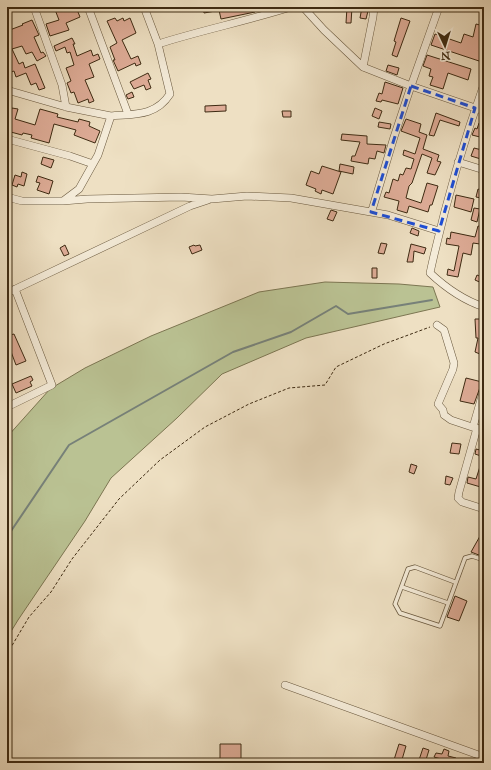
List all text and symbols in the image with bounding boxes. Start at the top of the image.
north arrow [425,26,465,66]
text: N [440,49,451,62]

